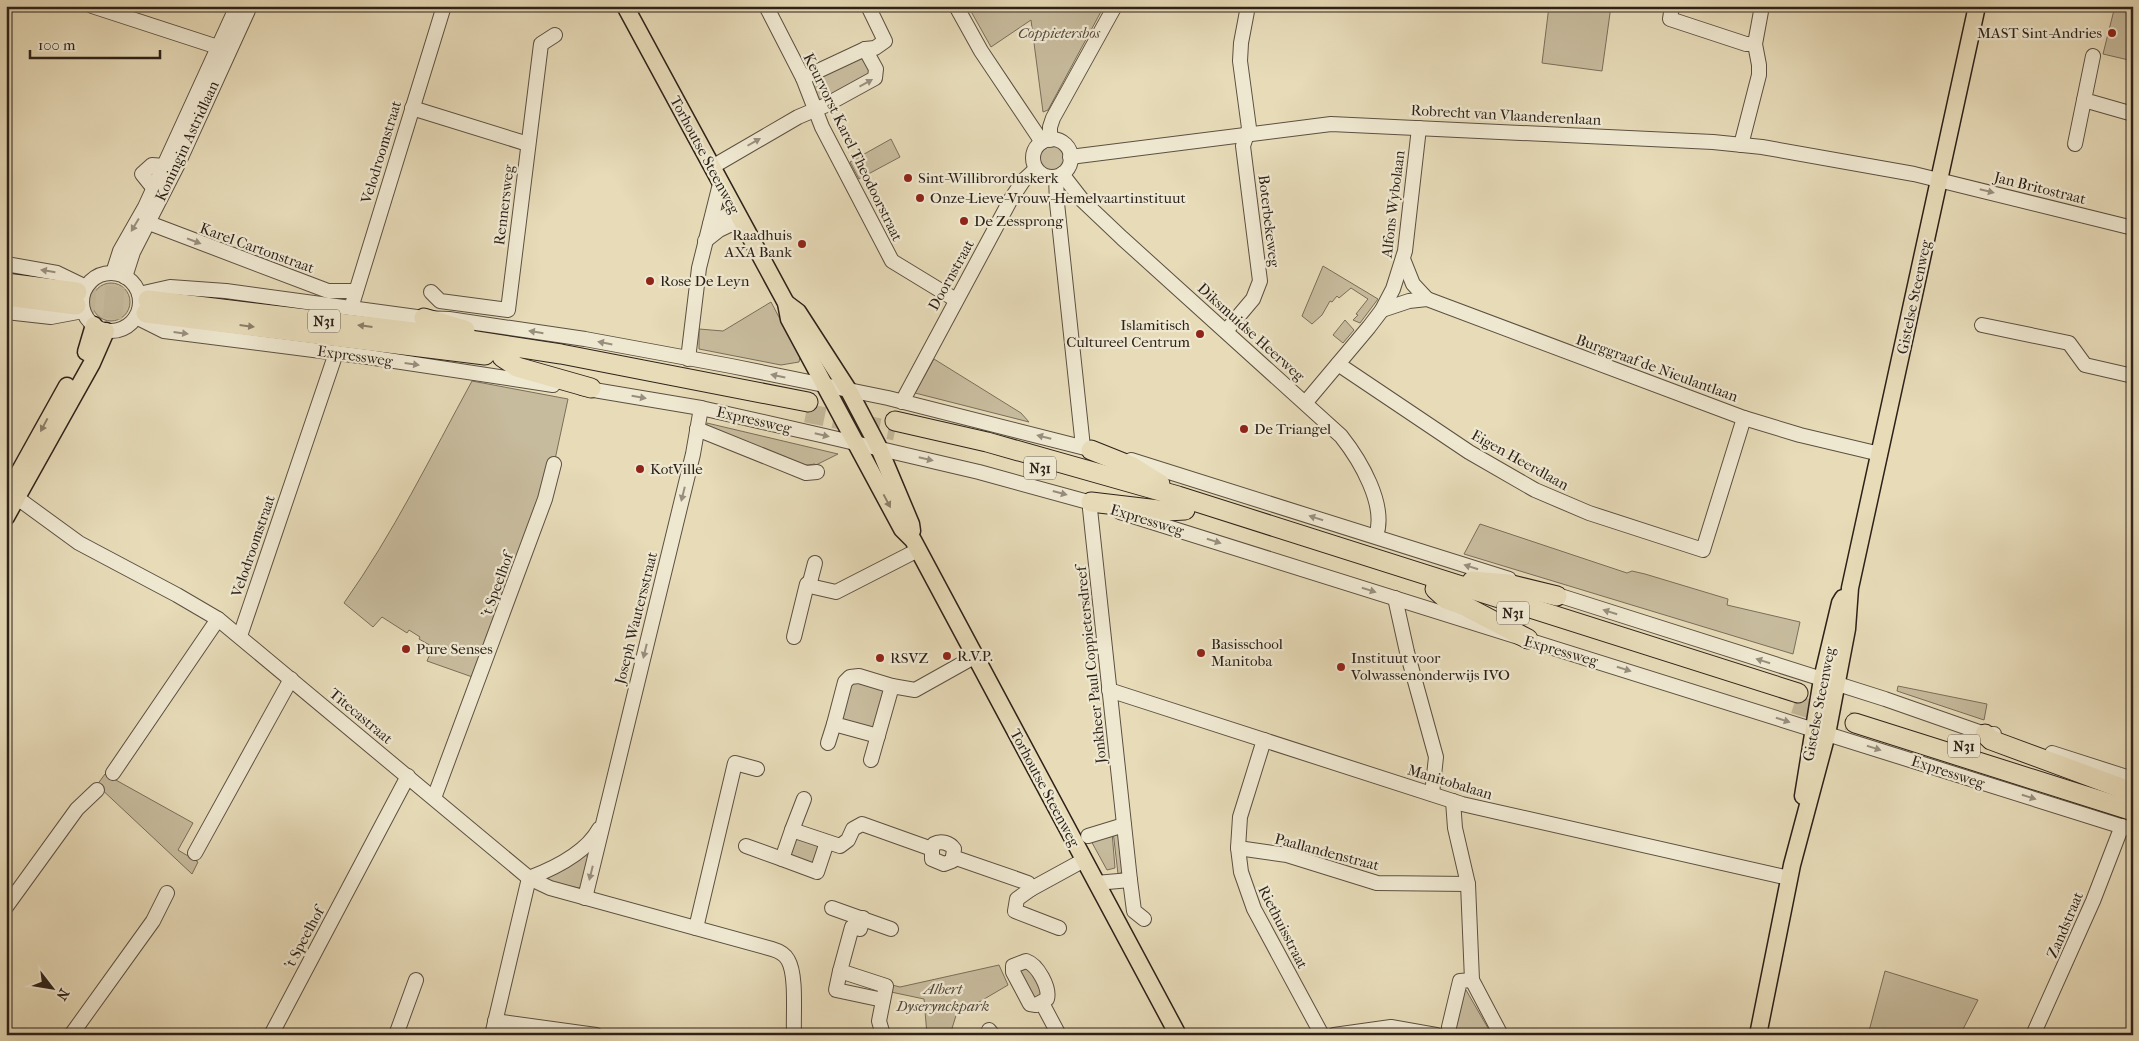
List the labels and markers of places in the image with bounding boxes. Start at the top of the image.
place label: MAST Sint-Andries [1977,24,2102,42]
marker: MAST Sint-Andries [2106,27,2118,39]
place label: Sint-Willibrorduskerk [918,169,1059,187]
marker: Sint-Willibrorduskerk [902,172,914,184]
place label: Onze-Lieve-Vrouw-Hemelvaartinstituut [930,189,1186,207]
marker: Onze-Lieve-Vrouw-Hemelvaartinstituut [914,192,926,204]
place label: De Zessprong [974,212,1064,230]
marker: De Zessprong [958,215,970,227]
place label: Raadhuis AXA Bank [724,226,792,261]
marker: Raadhuis AXA Bank [796,238,808,250]
place label: Rose De Leyn [660,272,750,290]
marker: Rose De Leyn [644,275,656,287]
place label: Islamitisch Cultureel Centrum [1066,316,1191,351]
marker: Islamitisch Cultureel Centrum [1194,328,1206,340]
place label: De Triangel [1254,420,1331,438]
marker: De Triangel [1238,423,1250,435]
place label: KotVille [650,460,703,478]
marker: KotVille [634,463,646,475]
place label: Basisschool Manitoba [1211,635,1283,670]
place label: Pure Senses [416,640,493,658]
marker: Pure Senses [400,643,412,655]
place label: R.V.P. [957,647,993,665]
marker: Basisschool Manitoba [1195,647,1207,659]
place label: RSVZ [890,649,929,667]
place label: Instituut voor Volwassenonderwijs IVO [1350,649,1510,684]
marker: R.V.P. [941,650,953,662]
marker: RSVZ [874,652,886,664]
marker: Instituut voor Volwassenonderwijs IVO [1335,661,1347,673]

